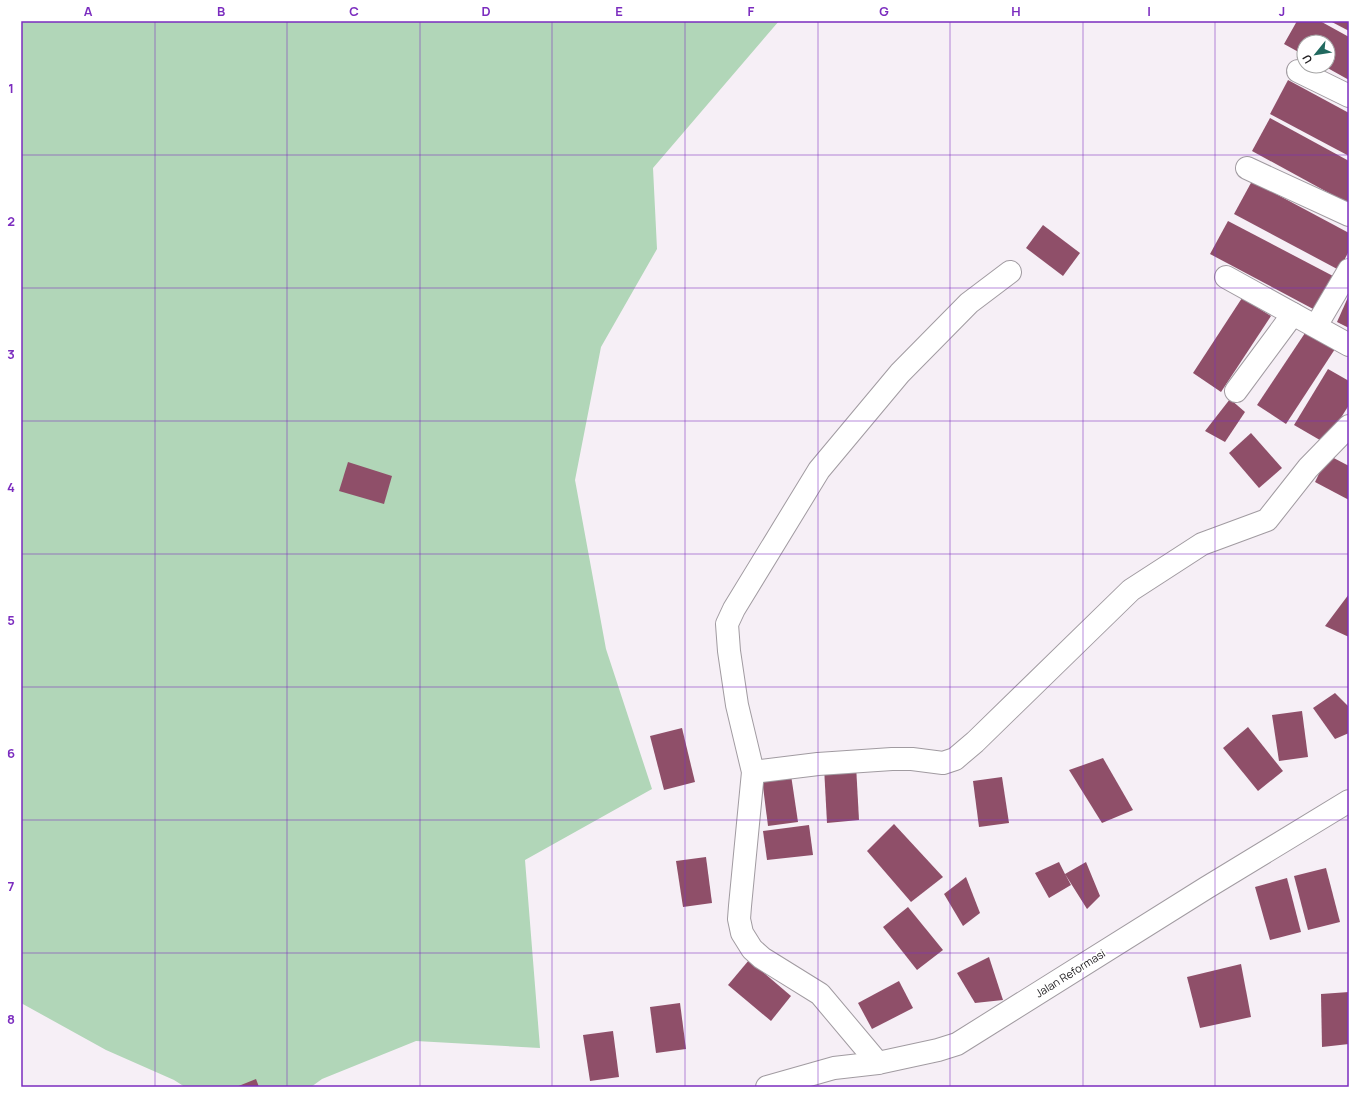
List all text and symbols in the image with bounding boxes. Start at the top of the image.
text: A [84,2,93,20]
text: B [217,2,225,20]
text: C [349,2,359,20]
text: D [481,2,491,20]
text: E [615,2,623,20]
text: F [748,2,755,20]
text: G [879,2,889,20]
text: H [1011,2,1021,20]
text: I [1147,2,1151,20]
text: J [1279,2,1285,20]
north arrow [1296,34,1336,74]
text: U [1298,52,1315,66]
text: 1 [8,79,14,97]
text: 2 [7,212,15,230]
text: 3 [7,345,15,363]
text: 4 [7,478,15,496]
text: 5 [7,611,15,629]
text: 6 [7,744,15,762]
text: 7 [8,877,15,895]
street label: Jalan Reformasi [1032,945,1108,1001]
text: 8 [7,1010,15,1028]

